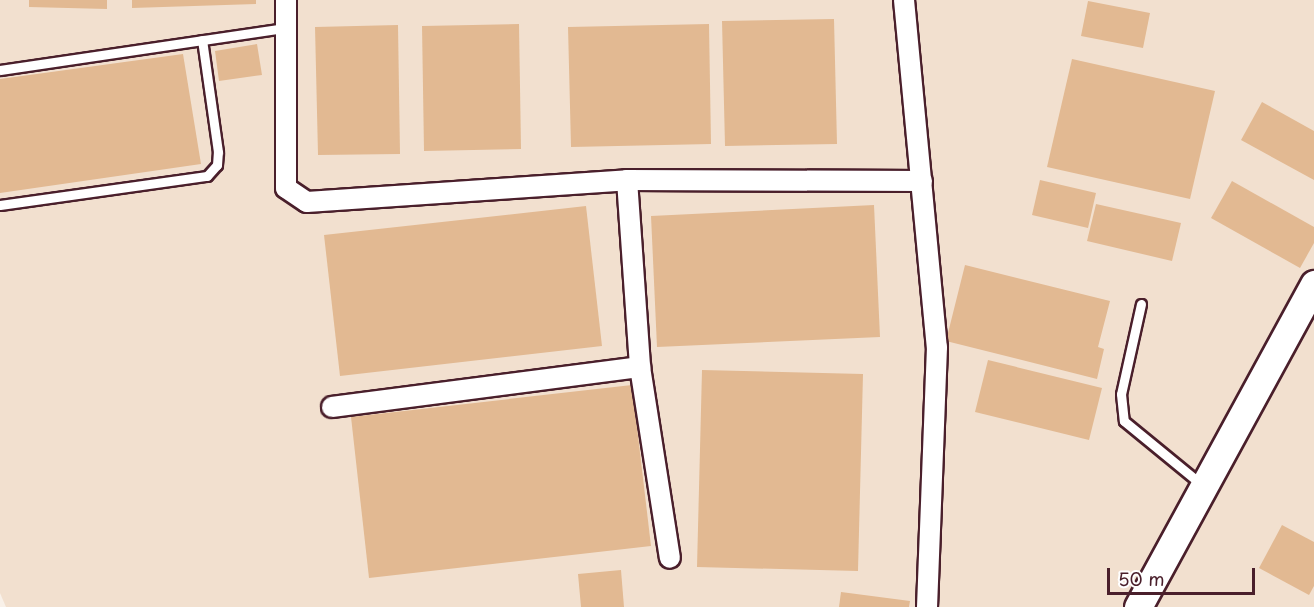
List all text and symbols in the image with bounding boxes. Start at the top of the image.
scale bar [1110,556,1258,594]
text: 50 m [1118,565,1165,592]

